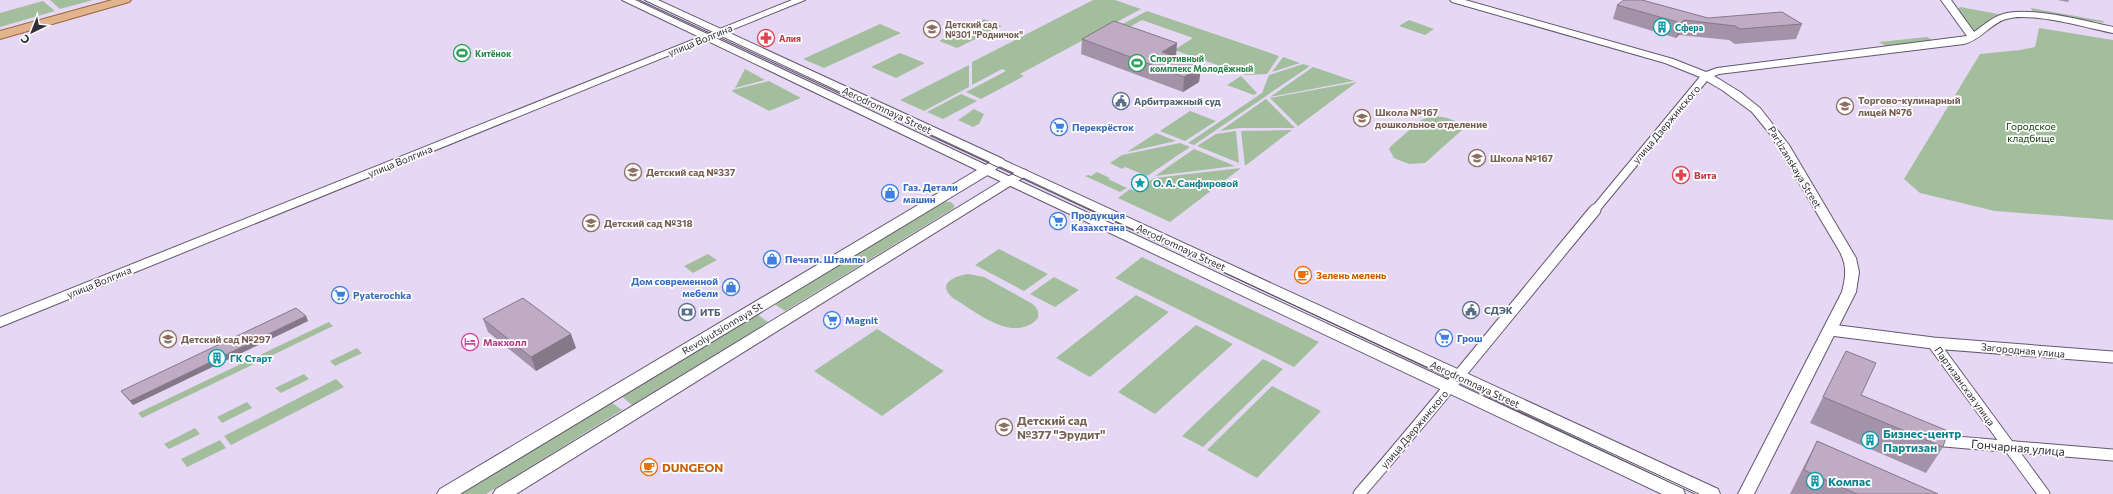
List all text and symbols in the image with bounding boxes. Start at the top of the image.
north arrow [12,12,52,52]
building icon: Сфера [1652,17,1672,37]
school or university icon: Детский сад №301 "Родничок" [922,19,942,39]
place label: Детский сад №301 "Родничок" [945,19,1023,40]
street label: улица Волгина [666,22,734,58]
place label: Сфера [1675,22,1704,33]
pharmacy icon: Алия [756,28,776,48]
text: С [17,32,32,47]
place label: Алия [779,33,801,44]
sports icon: Китёнок [452,43,472,63]
place label: Китёнок [475,48,512,59]
sports icon: Спортивный комплекс Молодёжный [1127,53,1147,73]
place label: Спортивный комплекс Молодёжный [1150,53,1253,74]
street label: улица Дзержинского [1630,82,1702,166]
street label: Aerodromnaya Street [840,84,934,136]
public building icon: Арбитражный суд [1111,91,1131,111]
place label: Торгово-кулинарный лицей №76 [1858,94,1961,118]
place label: Арбитражный суд [1134,95,1222,107]
school or university icon: Торгово-кулинарный лицей №76 [1835,96,1855,116]
place label: Школа №167 дошкольное отделение [1375,106,1487,130]
school or university icon: Школа №167 дошкольное отделение [1352,108,1372,128]
supermarket icon: Перекрёсток [1049,117,1069,137]
park label: Городское кладбище [2006,120,2056,144]
place label: Перекрёсток [1072,121,1134,133]
street label: Partizanskaya Street [1766,124,1824,210]
street label: улица Волгина [366,143,434,179]
school or university icon: Школа №167 [1467,148,1487,168]
place label: Школа №167 [1490,152,1553,164]
school or university icon: Детский сад №337 [623,162,643,182]
pharmacy icon: Вита [1671,165,1691,185]
place label: Детский сад №337 [646,166,736,178]
place label: Вита [1694,169,1717,181]
place icon: О. А. Санфировой [1130,173,1150,193]
place label: О. А. Санфировой [1153,177,1238,189]
place label: Газ. Детали машин [903,181,958,205]
shop icon: Газ. Детали машин [880,183,900,203]
place label: Продукция Казахстана [1071,209,1125,233]
supermarket icon: Продукция Казахстана [1048,211,1068,231]
school or university icon: Детский сад №318 [581,213,601,233]
place label: Детский сад №318 [604,217,693,229]
street label: Aerodromnaya Street [1134,221,1228,273]
shop icon: Печати. Штампы [762,249,782,269]
place label: Печати. Штампы [785,253,866,265]
street label: улица Волгина [65,264,133,300]
cafe icon: Зелень мелень [1293,265,1313,285]
place label: Зелень мелень [1316,269,1387,281]
place label: Дом современной мебели [631,275,718,299]
shop icon: Дом современной мебели [721,277,741,297]
supermarket icon: Pyaterochka [330,285,350,305]
place label: Pyaterochka [353,289,411,301]
street label: Revolyutsionnaya St [680,299,764,357]
public building icon: СДЭК [1461,300,1481,320]
bank icon: ИТБ [677,302,697,322]
place label: СДЭК [1484,304,1513,316]
place label: ИТБ [700,306,721,318]
supermarket icon: Magnit [822,310,842,330]
place label: Magnit [845,314,878,326]
supermarket icon: Грош [1434,328,1454,348]
school or university icon: Детский сад №297 [158,329,178,349]
hotel icon: Макхолл [460,332,480,352]
place label: Грош [1457,332,1482,344]
place label: Детский сад №297 [181,333,271,345]
place label: Макхолл [483,336,527,348]
street label: Загородная улица [1981,340,2065,360]
street label: Партизанская улица [1932,344,1998,428]
building icon: ГК Старт [207,348,227,368]
place label: ГК Старт [230,352,272,364]
street label: Aerodromnaya Street [1428,358,1522,410]
street label: улица Дзержинского [1378,387,1450,471]
place label: Детский сад №377 "Эрудит" [1017,413,1105,441]
school or university icon: Детский сад №377 "Эрудит" [994,417,1014,437]
place label: Бизнес-центр Партизан [1883,426,1961,454]
building icon: Бизнес-центр Партизан [1860,430,1880,450]
street label: Гончарная улица [1971,436,2065,458]
cafe icon: DUNGEON [639,457,659,477]
place label: DUNGEON [662,460,723,474]
building icon: Компас [1805,471,1825,491]
place label: Компас [1828,474,1871,488]

